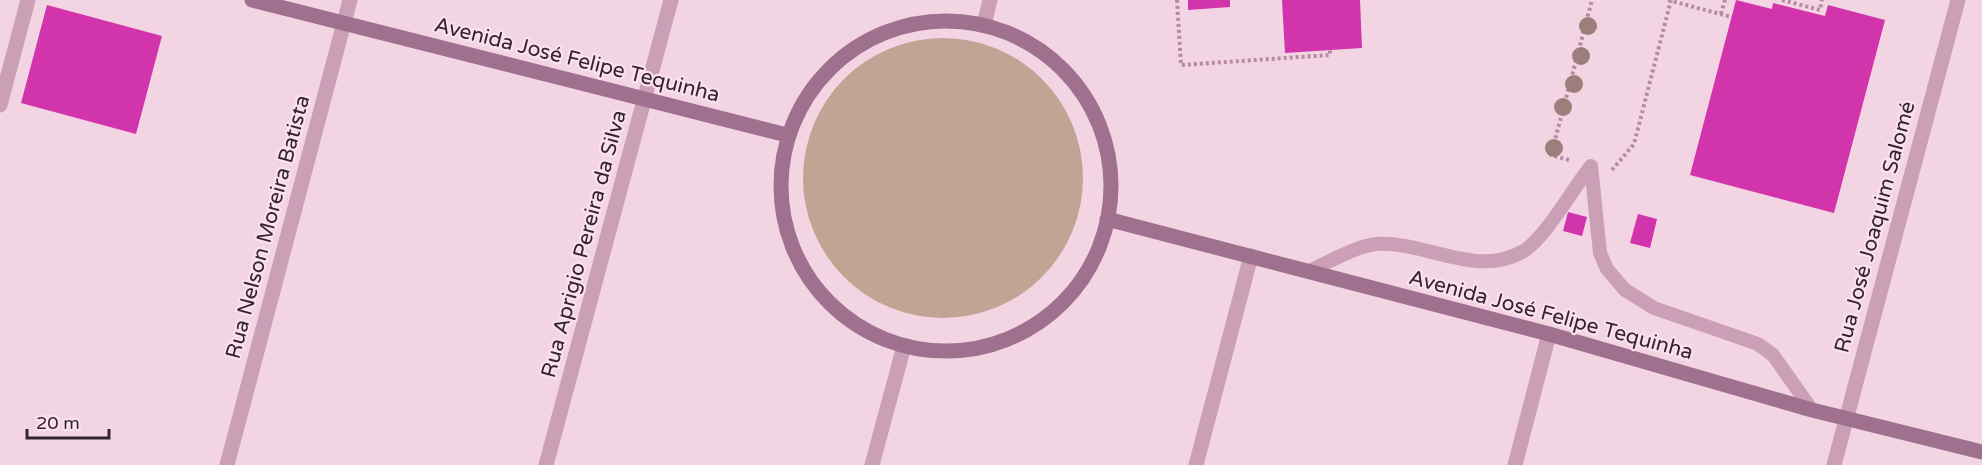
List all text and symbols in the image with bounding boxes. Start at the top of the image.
street label: Avenida José Felipe Tequinha [432,12,722,108]
street label: Rua Nelson Moreira Batista [221,92,315,362]
street label: Rua José Joaquim Salomé [1829,98,1921,355]
street label: Rua Aprigio Pereira da Silva [536,107,632,381]
street label: Avenida José Felipe Tequinha [1406,265,1696,365]
scale bar [27,402,110,440]
text: 20 m [36,412,80,434]

